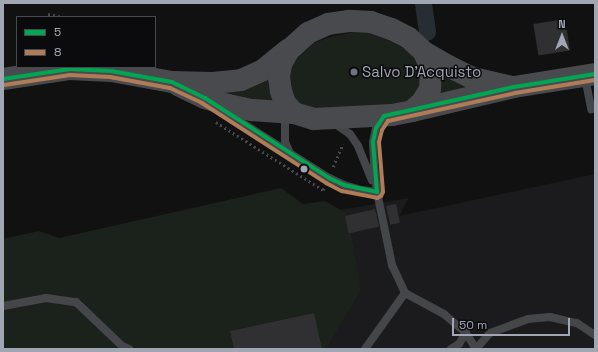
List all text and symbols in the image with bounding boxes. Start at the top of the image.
legend [16,16,156,68]
north arrow [542,16,582,56]
text: N [558,17,566,31]
text: 5 [54,24,61,40]
text: 8 [54,44,61,60]
place label: Salvo D'Acquisto [362,63,481,81]
marker: Salvo D'Acquisto [349,67,359,77]
unlabelled marker [299,164,309,174]
scale bar [454,310,572,336]
text: 50 m [459,317,487,333]

